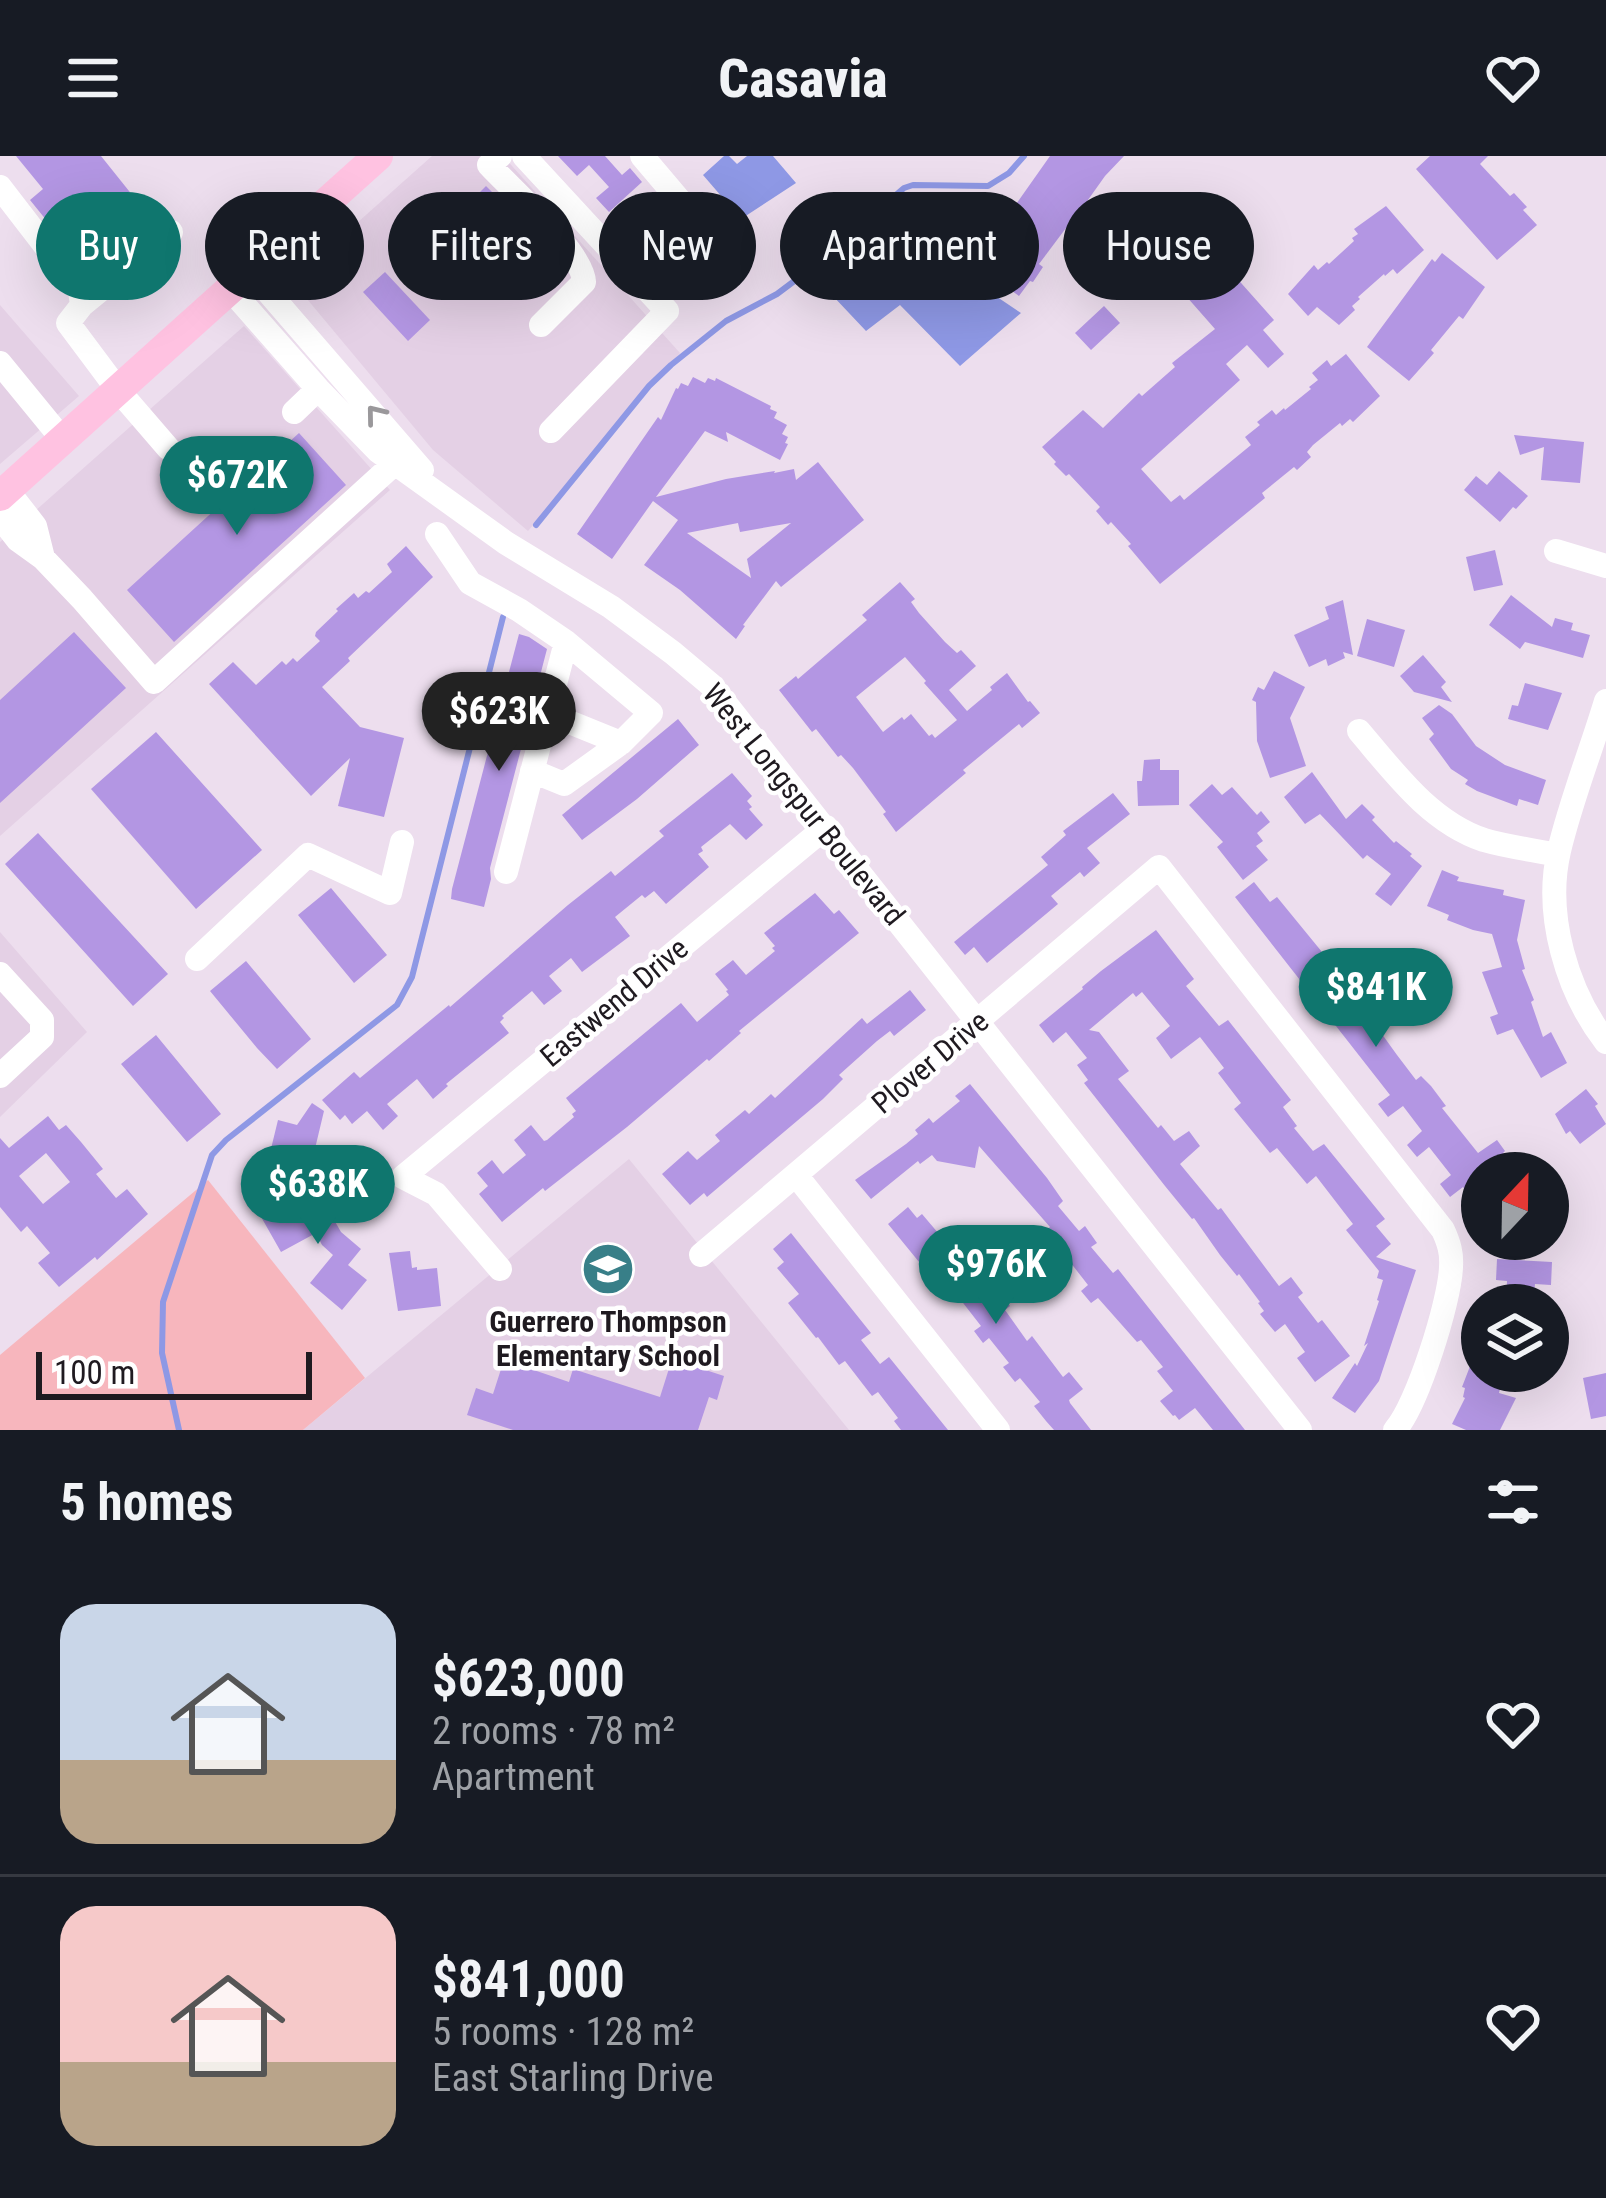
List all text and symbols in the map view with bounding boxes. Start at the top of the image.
icon: menu [60,45,126,111]
icon: heart [1480,45,1546,111]
text: Casavia [718,47,888,110]
chip: Buy [36,192,181,300]
chip: Rent [205,192,364,300]
chip: Filters [388,192,575,300]
chip: New [599,192,756,300]
chip: Apartment [780,192,1039,300]
chip: House [1063,192,1254,300]
one-way arrow [367,406,389,428]
pin: $672K [153,436,321,538]
text: $672K [187,452,287,498]
pin: $623K [415,672,583,774]
street label: West Longspur Boulevard [696,676,912,932]
text: $623K [449,688,549,734]
street label: Eastwend Drive [533,930,695,1074]
pin: $841K [1292,948,1460,1050]
text: $841K [1326,964,1426,1010]
street label: Plover Drive [865,1003,995,1121]
pin: $638K [234,1145,402,1247]
north arrow [1461,1152,1569,1260]
map controls [1461,1152,1569,1392]
text: $638K [268,1161,368,1207]
pin: $976K [912,1225,1080,1327]
school or university icon: Guerrero Thompson Elementary School [580,1241,636,1297]
text: $976K [946,1241,1046,1287]
button: layers [1461,1284,1569,1392]
place label: Guerrero Thompson Elementary School [489,1304,727,1373]
scale bar [36,1346,312,1399]
text: 100 m [54,1353,135,1392]
icon: filters [1480,1469,1546,1535]
text: 5 homes [60,1473,233,1532]
text: $623,000 [432,1649,625,1708]
icon: home [156,1652,300,1796]
icon: heart [1480,1691,1546,1757]
text: 2 rooms · 78 m² [432,1708,675,1754]
text: Apartment [432,1754,595,1800]
text: $841,000 [432,1950,625,2009]
icon: home [156,1954,300,2098]
icon: heart [1480,1993,1546,2059]
text: 5 rooms · 128 m² [432,2009,694,2055]
text: East Starling Drive [432,2055,713,2101]

